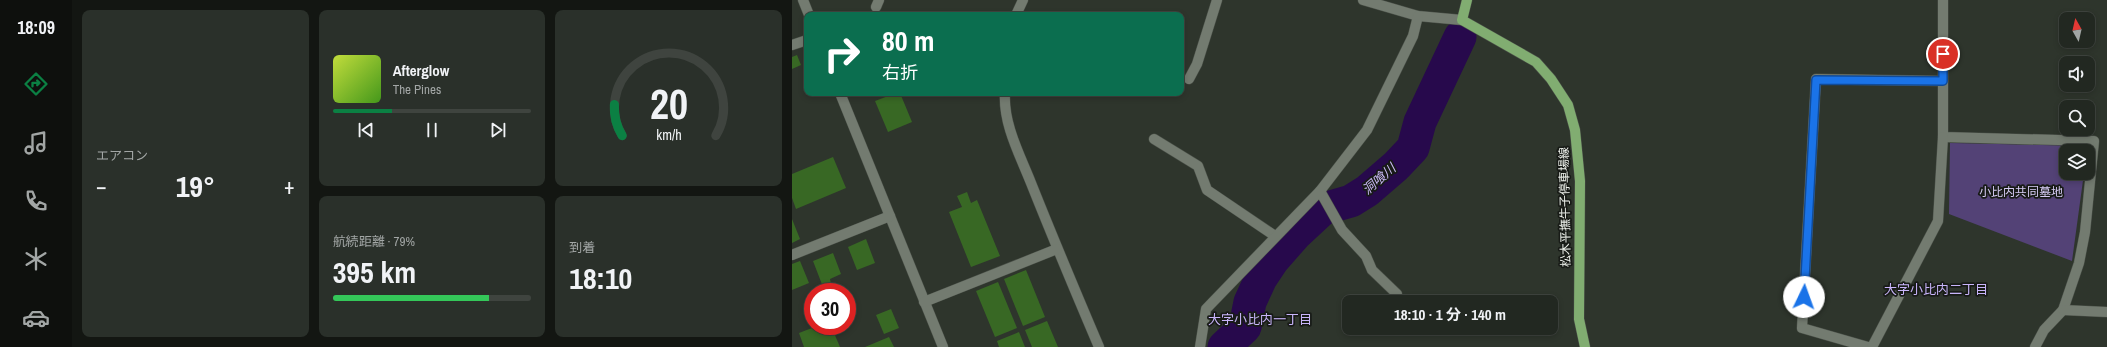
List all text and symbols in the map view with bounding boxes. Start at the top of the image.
north arrow [2059,12,2095,48]
map controls [2059,12,2095,180]
text: 18:09 [17,15,55,40]
text: 80 m [882,22,934,60]
icon: right [816,28,868,80]
pin [1926,37,1960,71]
icon: arrive [1932,43,1954,65]
button: sound [2059,56,2095,92]
text: Afterglow [393,60,449,81]
text: 右折 [882,60,918,85]
icon: directions [22,70,50,98]
text: 20 [650,76,688,132]
text: The Pines [393,81,441,98]
button: search [2059,100,2095,136]
icon: previous [355,119,377,141]
icon: pause [421,119,443,141]
icon: next [487,119,509,141]
text: km/h [656,124,681,143]
icon: music [22,129,50,157]
button: layers [2059,144,2095,180]
text: エアコン [96,147,148,164]
street label: 松木平撫牛子停車場線 [1556,147,1574,267]
water label: 洞喰川 [1359,158,1401,198]
text: 19° [176,166,215,206]
text: − [96,171,107,201]
text: + [284,171,295,201]
park label: 小比内共同墓地 [1979,184,2063,200]
icon: phone [22,187,50,215]
text: 航続距離 · 79% [333,233,415,250]
text: 到着 [569,239,595,256]
icon: climate [22,245,50,273]
text: 395 km [333,252,416,292]
text: 18:10 [569,258,632,298]
position arrow [1783,276,1825,318]
district label: 大字小比内二丁目 [1884,281,1988,298]
speed limit sign: 30 [804,283,856,335]
icon: car [22,304,50,332]
text: 18:10 · 1 分 · 140 m [1394,304,1506,325]
district label: 大字小比内一丁目 [1208,311,1312,328]

